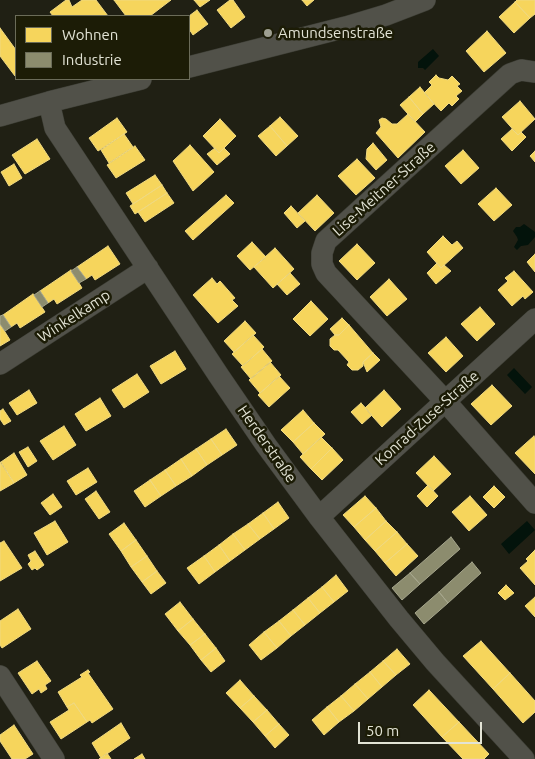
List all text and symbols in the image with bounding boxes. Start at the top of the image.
legend [15,15,190,80]
place label: Amundsenstraße [278,24,393,42]
text: Wohnen [62,26,118,43]
marker: Amundsenstraße [262,27,274,39]
text: Industrie [62,51,122,68]
street label: Lise-Meitner-Straße [329,138,439,240]
street label: Winkelkamp [34,286,114,346]
street label: Konrad-Zuse-Straße [371,367,483,469]
street label: Herderstraße [234,402,300,486]
scale bar [360,712,484,744]
text: 50 m [366,722,399,739]

